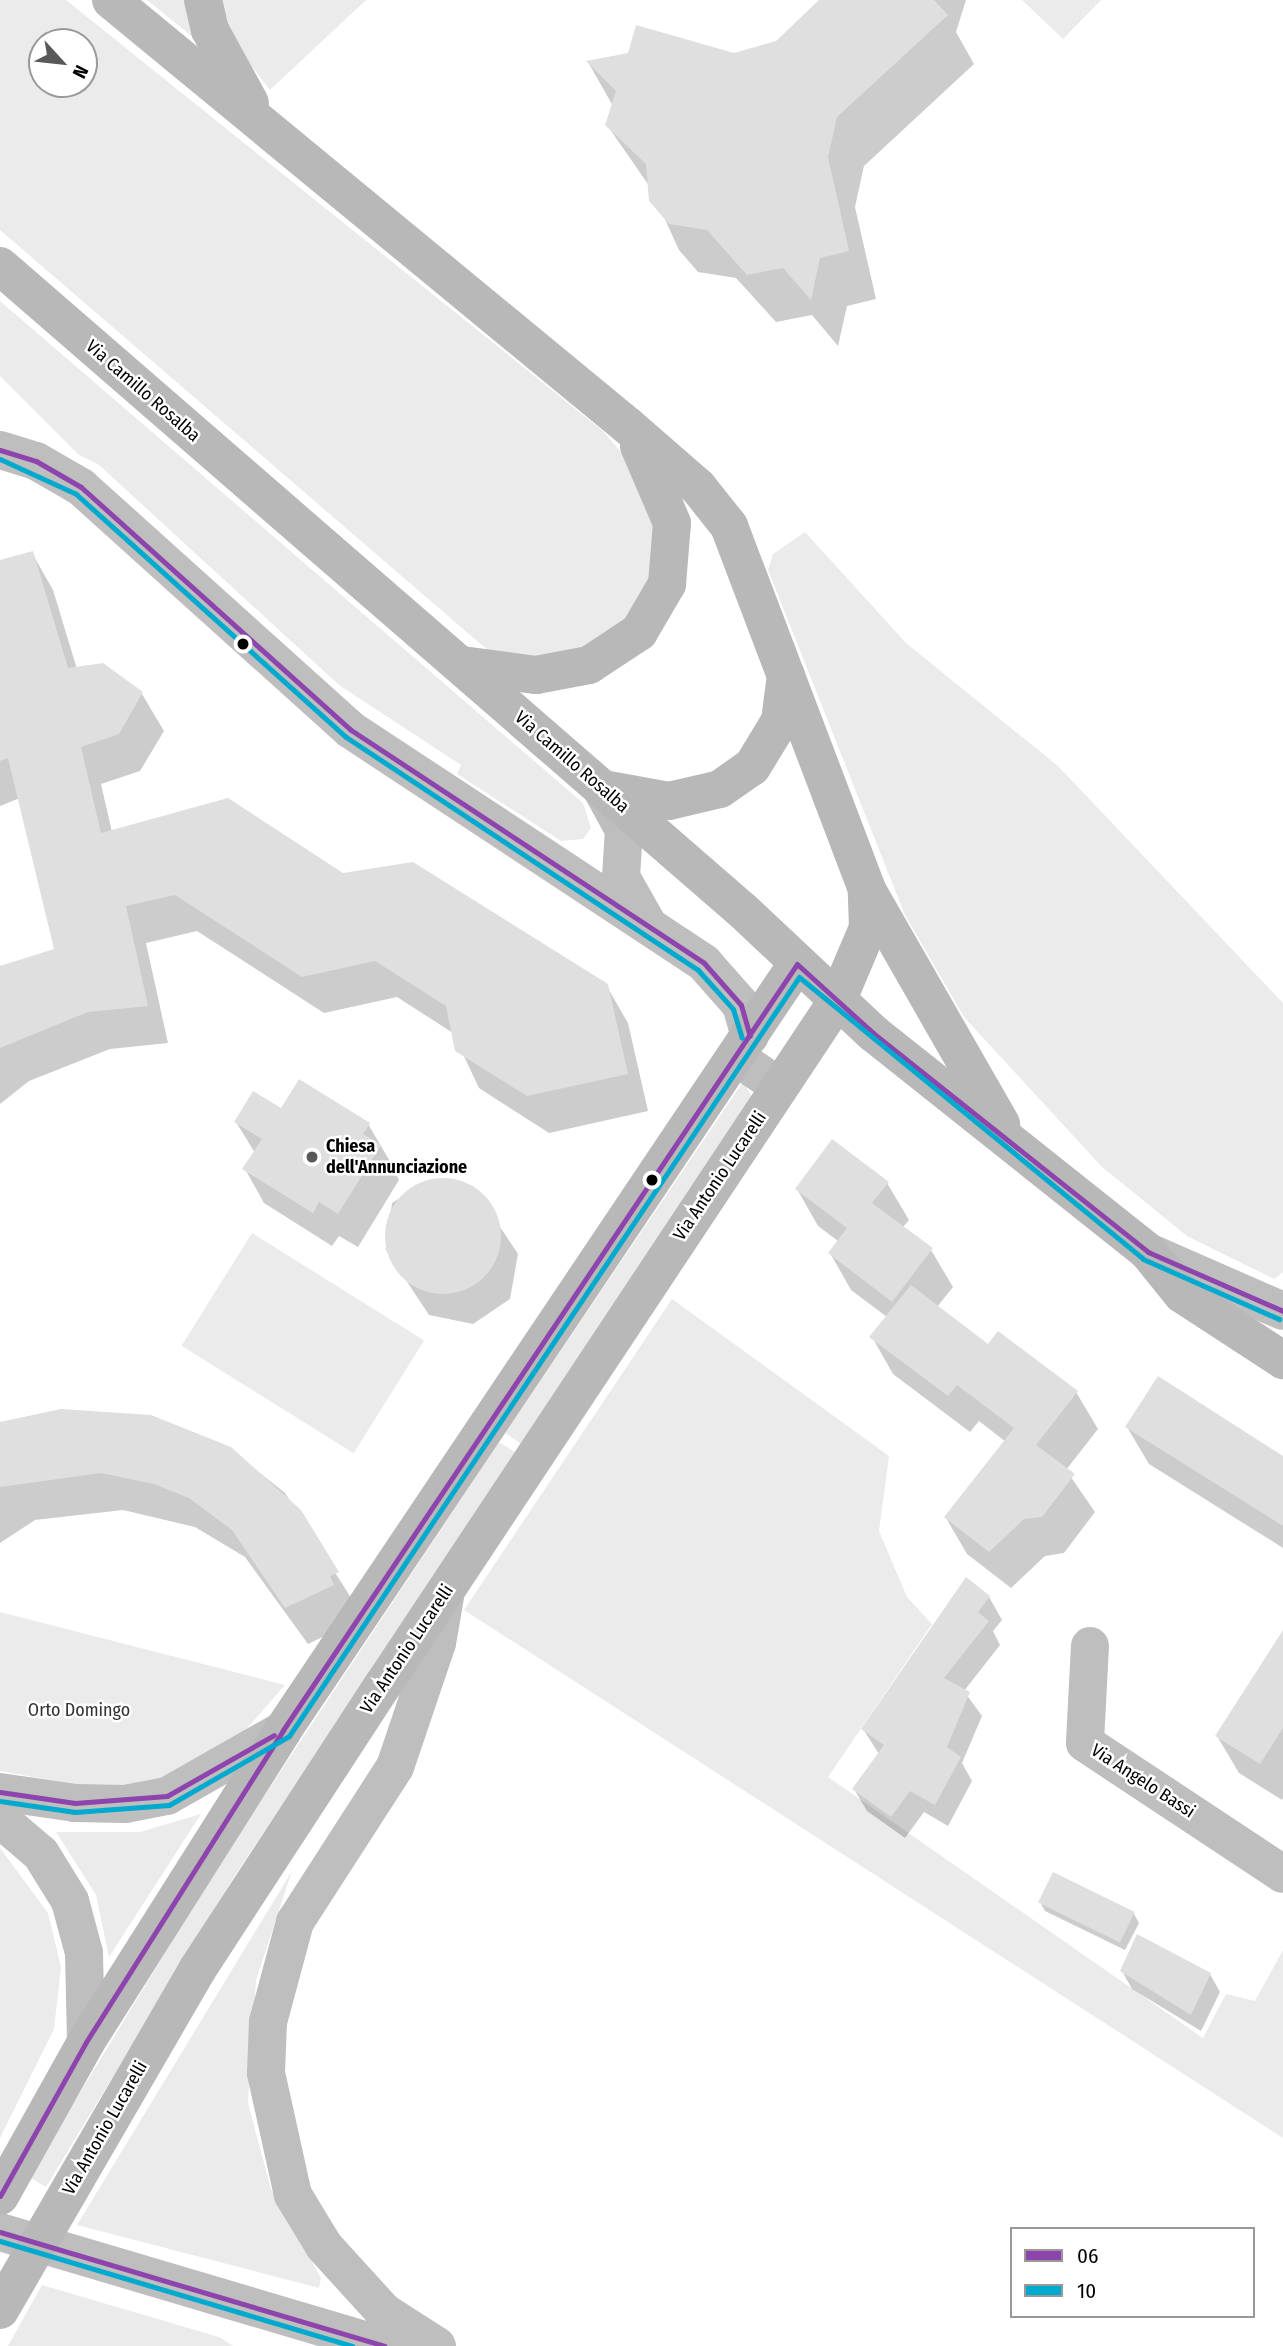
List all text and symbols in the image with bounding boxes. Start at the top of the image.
north arrow [28,28,98,98]
text: N [68,62,93,82]
street label: Via Camillo Rosalba [81,336,205,446]
unlabelled marker [236,637,250,651]
street label: Via Camillo Rosalba [510,707,634,817]
street label: Via Antonio Lucarelli [669,1108,771,1244]
place label: Chiesa dell'Annunciazione [326,1136,467,1178]
marker: Chiesa dell'Annunciazione [304,1149,320,1165]
unlabelled marker [645,1173,659,1187]
street label: Via Antonio Lucarelli [356,1581,458,1717]
park label: Orto Domingo [28,1699,130,1721]
street label: Via Angelo Bassi [1087,1739,1199,1823]
street label: Via Antonio Lucarelli [58,2057,152,2199]
legend [1010,2227,1255,2318]
text: 06 [1077,2243,1098,2269]
text: 10 [1077,2278,1096,2304]

